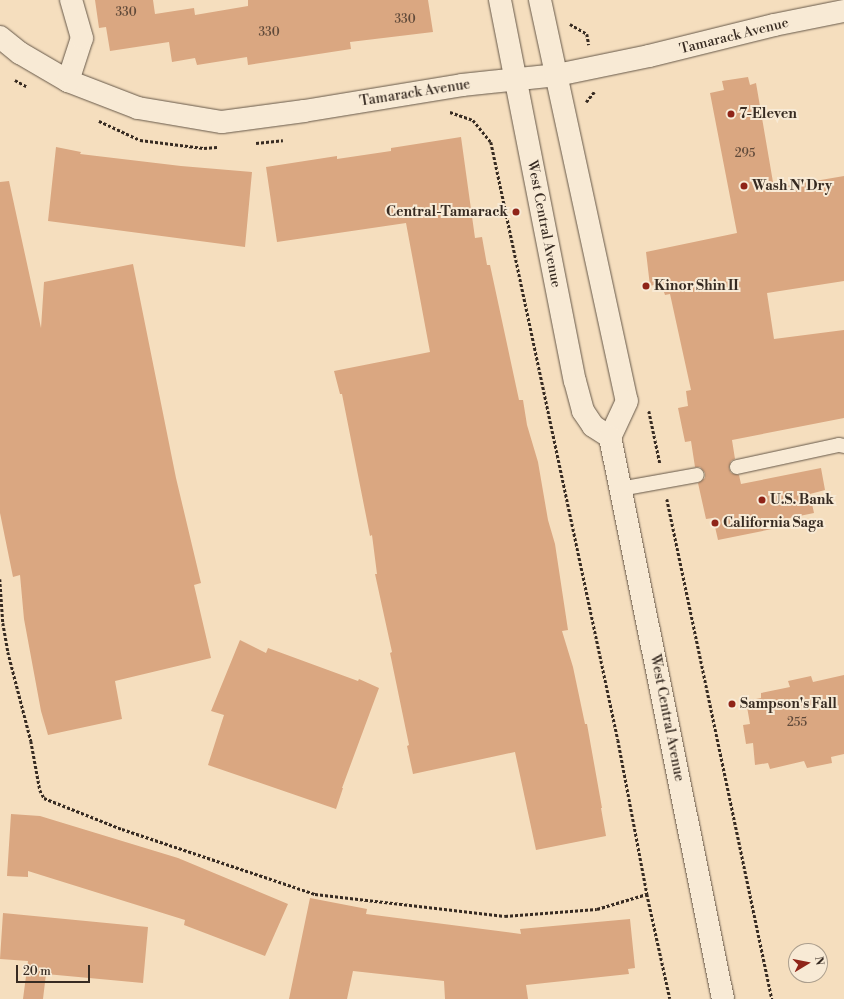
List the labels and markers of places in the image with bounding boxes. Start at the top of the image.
place label: 7-Eleven [739,106,797,122]
marker: 7-Eleven [726,109,736,119]
place label: Wash N' Dry [752,178,832,194]
marker: Wash N' Dry [739,181,749,191]
place label: Central-Tamarack [386,204,508,220]
marker: Central-Tamarack [511,207,521,217]
place label: Kinor Shin II [654,278,739,294]
marker: Kinor Shin II [641,281,651,291]
place label: U.S. Bank [770,492,834,508]
marker: U.S. Bank [757,495,767,505]
place label: California Saga [723,515,824,531]
marker: California Saga [710,518,720,528]
place label: Sampson's Fall [740,696,837,712]
marker: Sampson's Fall [727,699,737,709]

